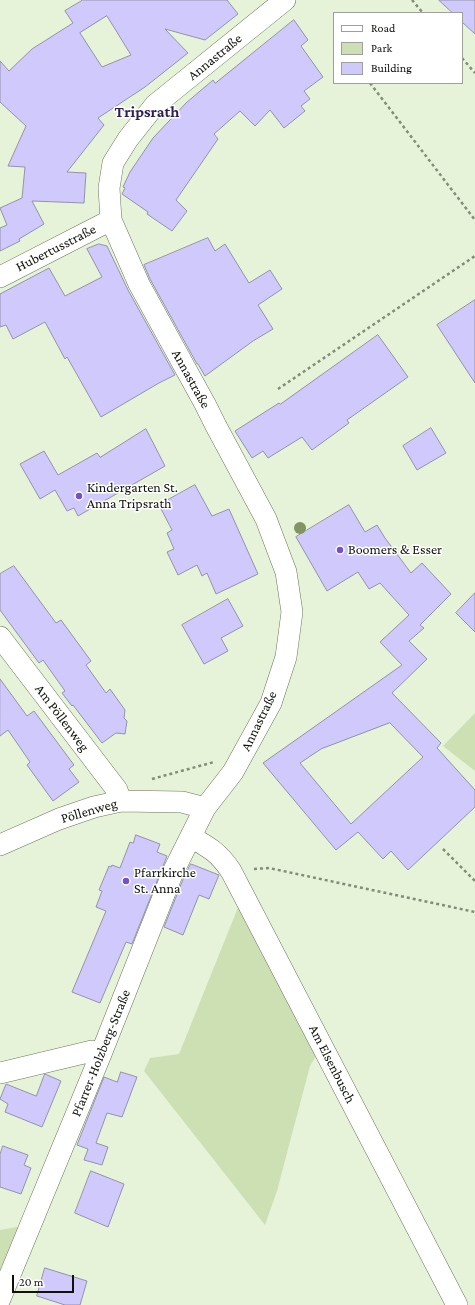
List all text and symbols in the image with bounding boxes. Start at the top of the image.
legend [333,12,463,84]
text: Road [371,21,395,35]
street label: Annastraße [185,30,245,84]
text: Park [371,41,392,55]
text: Building [371,61,412,75]
district label: Tripsrath [115,102,179,122]
street label: Hubertusstraße [13,221,99,275]
street label: Annastraße [168,347,214,411]
place label: Kindergarten St. Anna Tripsrath [87,480,178,512]
marker: Kindergarten St. Anna Tripsrath [74,491,84,501]
place label: Boomers & Esser [348,542,442,558]
marker: Boomers & Esser [335,545,345,555]
street label: Am Pöllenweg [31,681,93,755]
street label: Annastraße [237,688,281,754]
street label: Pöllenweg [59,795,119,827]
place label: Pfarrkirche St. Anna [134,865,196,898]
marker: Pfarrkirche St. Anna [121,876,131,886]
street label: Pfarrer-Holzberg-Straße [68,987,134,1119]
street label: Am Elsenbusch [305,1022,359,1106]
scale bar [14,1267,76,1293]
text: 20 m [19,1275,43,1289]

